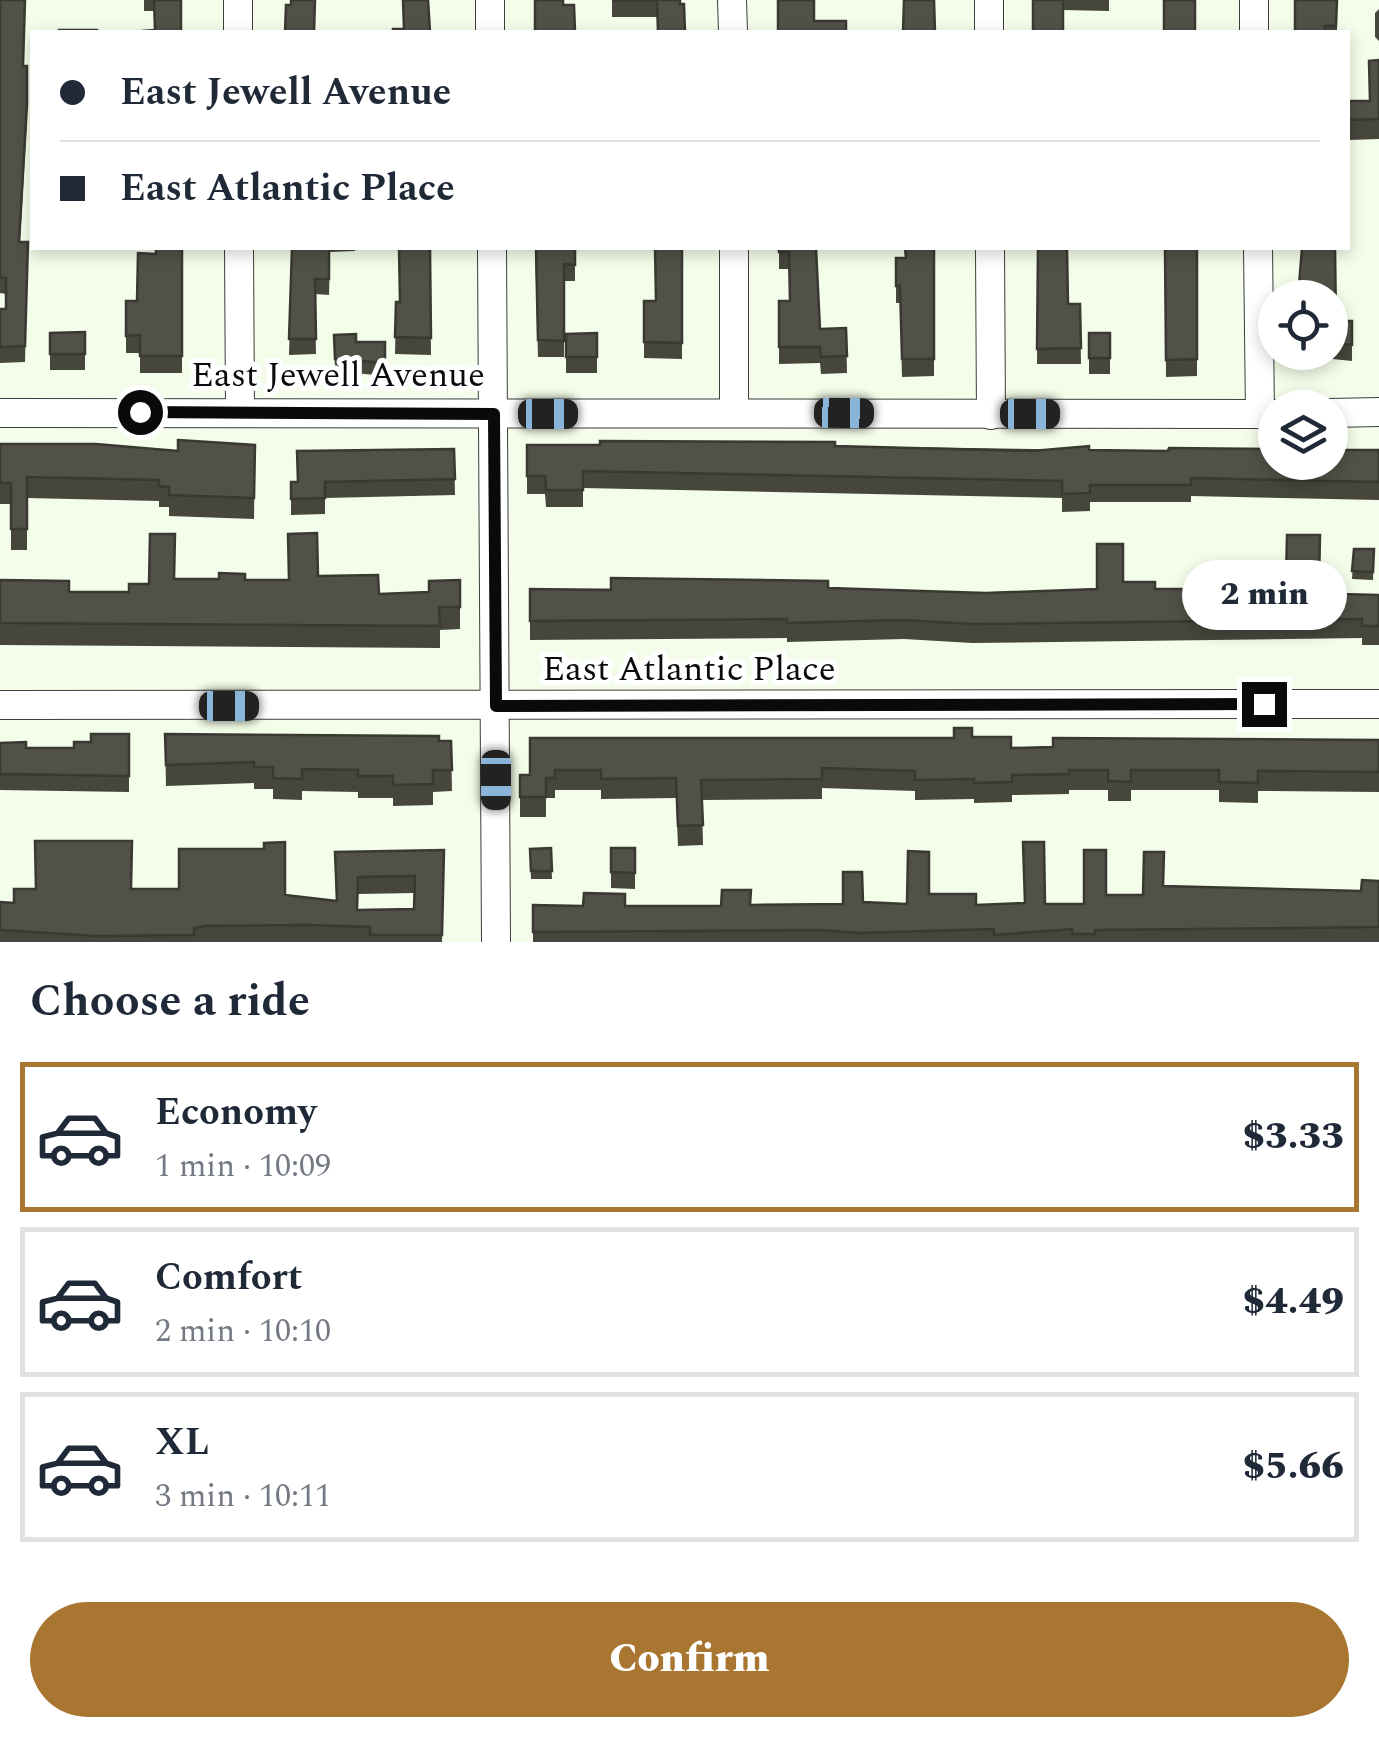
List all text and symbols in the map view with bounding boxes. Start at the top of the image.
text: East Jewell Avenue [120,64,451,122]
text: East Atlantic Place [120,160,455,218]
map controls [1258,280,1348,480]
button: locate [1258,280,1348,370]
street label: East Jewell Avenue [191,349,485,402]
route start [118,390,163,435]
button: layers [1258,390,1348,480]
car [814,397,874,429]
car [518,399,578,429]
car [1000,399,1060,429]
callout: 2 min [1182,559,1346,629]
text: 2 min [1220,570,1309,619]
street label: East Atlantic Place [542,643,836,696]
route end [1242,682,1287,727]
car [199,691,259,721]
car [481,750,511,810]
text: Choose a ride [30,967,310,1036]
text: Economy [155,1084,316,1142]
icon: car [35,1092,125,1182]
text: $3.33 [1242,1108,1344,1166]
text: 1 min · 10:09 [155,1142,331,1191]
text: Comfort [155,1249,302,1307]
icon: car [35,1257,125,1347]
text: $4.49 [1242,1273,1344,1331]
text: 2 min · 10:10 [155,1307,331,1356]
text: XL [155,1414,209,1472]
icon: car [35,1422,125,1512]
text: $5.66 [1242,1438,1344,1496]
text: 3 min · 10:11 [155,1472,331,1521]
button: Confirm [30,1602,1349,1717]

